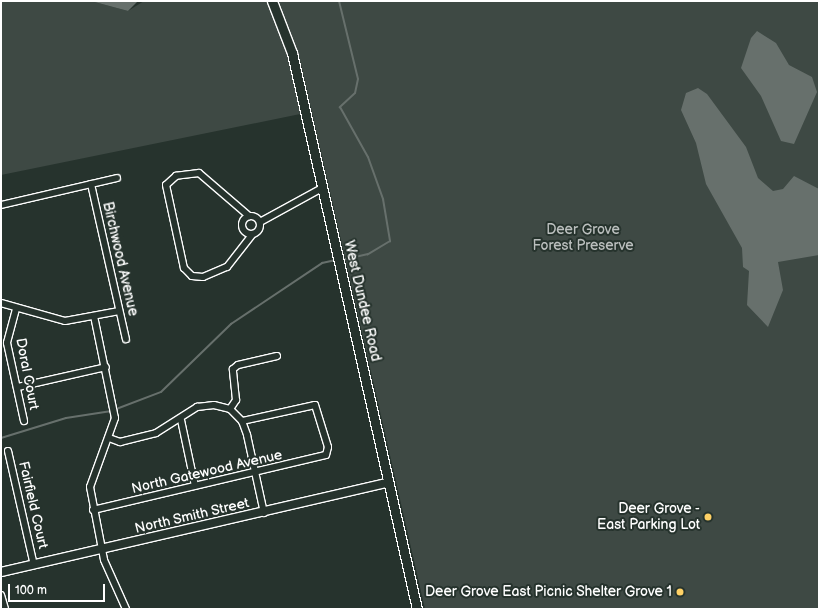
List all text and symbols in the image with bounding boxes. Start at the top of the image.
street label: Birchwood Avenue [99,200,141,318]
park label: Deer Grove Forest Preserve [533,222,633,254]
street label: West Dundee Road [340,239,384,363]
street label: Doral Court [12,337,42,411]
street label: North Gatewood Avenue [130,446,284,498]
street label: Fairfield Court [15,460,51,550]
street label: North Smith Street [133,495,251,537]
place label: Deer Grove - East Parking Lot [597,501,700,534]
marker: Deer Grove - East Parking Lot [703,512,713,522]
scale bar [10,576,107,602]
text: 100 m [15,583,47,598]
place label: Deer Grove East Picnic Shelter Grove 1 [425,584,672,600]
marker: Deer Grove East Picnic Shelter Grove 1 [675,587,685,597]

